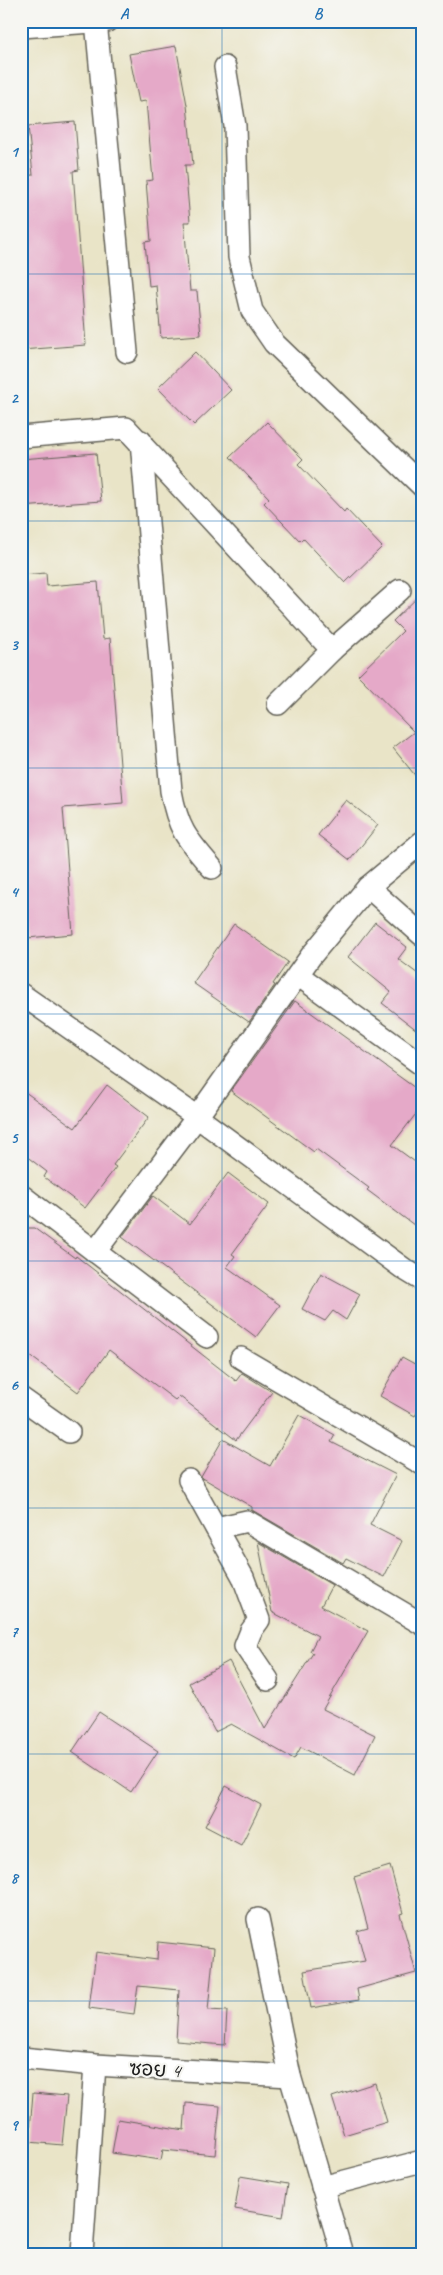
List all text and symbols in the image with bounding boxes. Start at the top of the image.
text: A [120,4,130,24]
text: B [314,4,324,24]
text: 1 [10,142,19,162]
text: 2 [10,388,19,408]
text: 3 [10,635,19,655]
text: 4 [10,882,19,902]
text: 5 [11,1128,20,1148]
text: 6 [10,1375,19,1395]
text: 7 [10,1622,19,1642]
text: 8 [10,1868,19,1888]
street label: ซอย 4 [129,2056,183,2083]
text: 9 [10,2115,19,2135]

